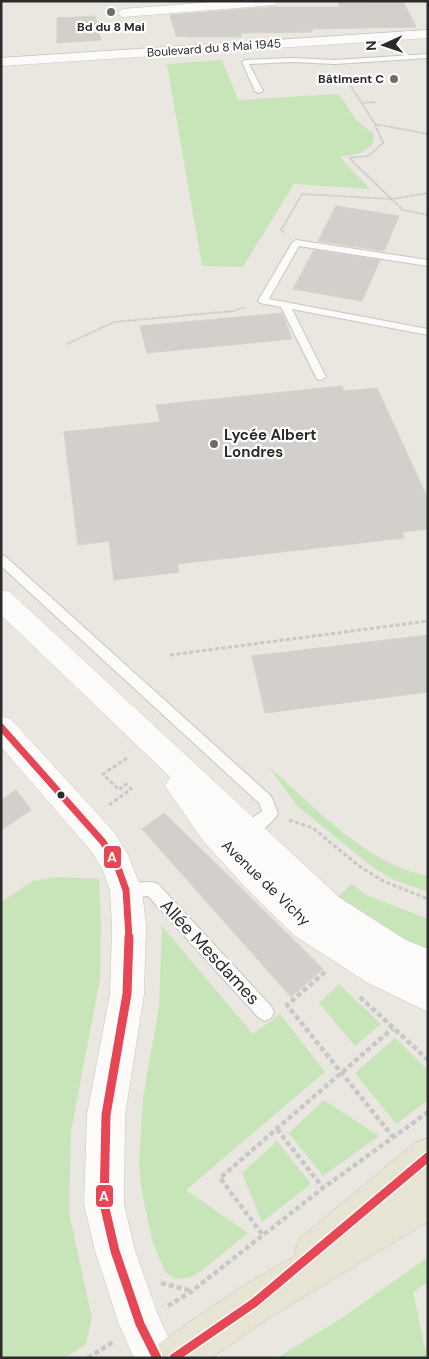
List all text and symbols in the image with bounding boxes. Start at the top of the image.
marker: Bd du 8 Mai [105,6,117,18]
place label: Bd du 8 Mai [77,19,145,35]
north arrow [359,20,409,70]
street label: Boulevard du 8 Mai 1945 [146,35,282,61]
text: N [362,40,380,51]
place label: Bâtiment C [318,71,384,87]
marker: Bâtiment C [388,73,400,85]
place label: Lycée Albert Londres [224,425,317,462]
marker: Lycée Albert Londres [208,438,220,450]
unlabelled marker [56,790,66,800]
street label: Avenue de Vichy [217,836,315,931]
line badge: A [103,845,122,869]
text: A [107,848,117,866]
street label: Allée Mesdames [155,894,265,1010]
line badge: A [95,1184,114,1208]
text: A [99,1187,109,1205]

